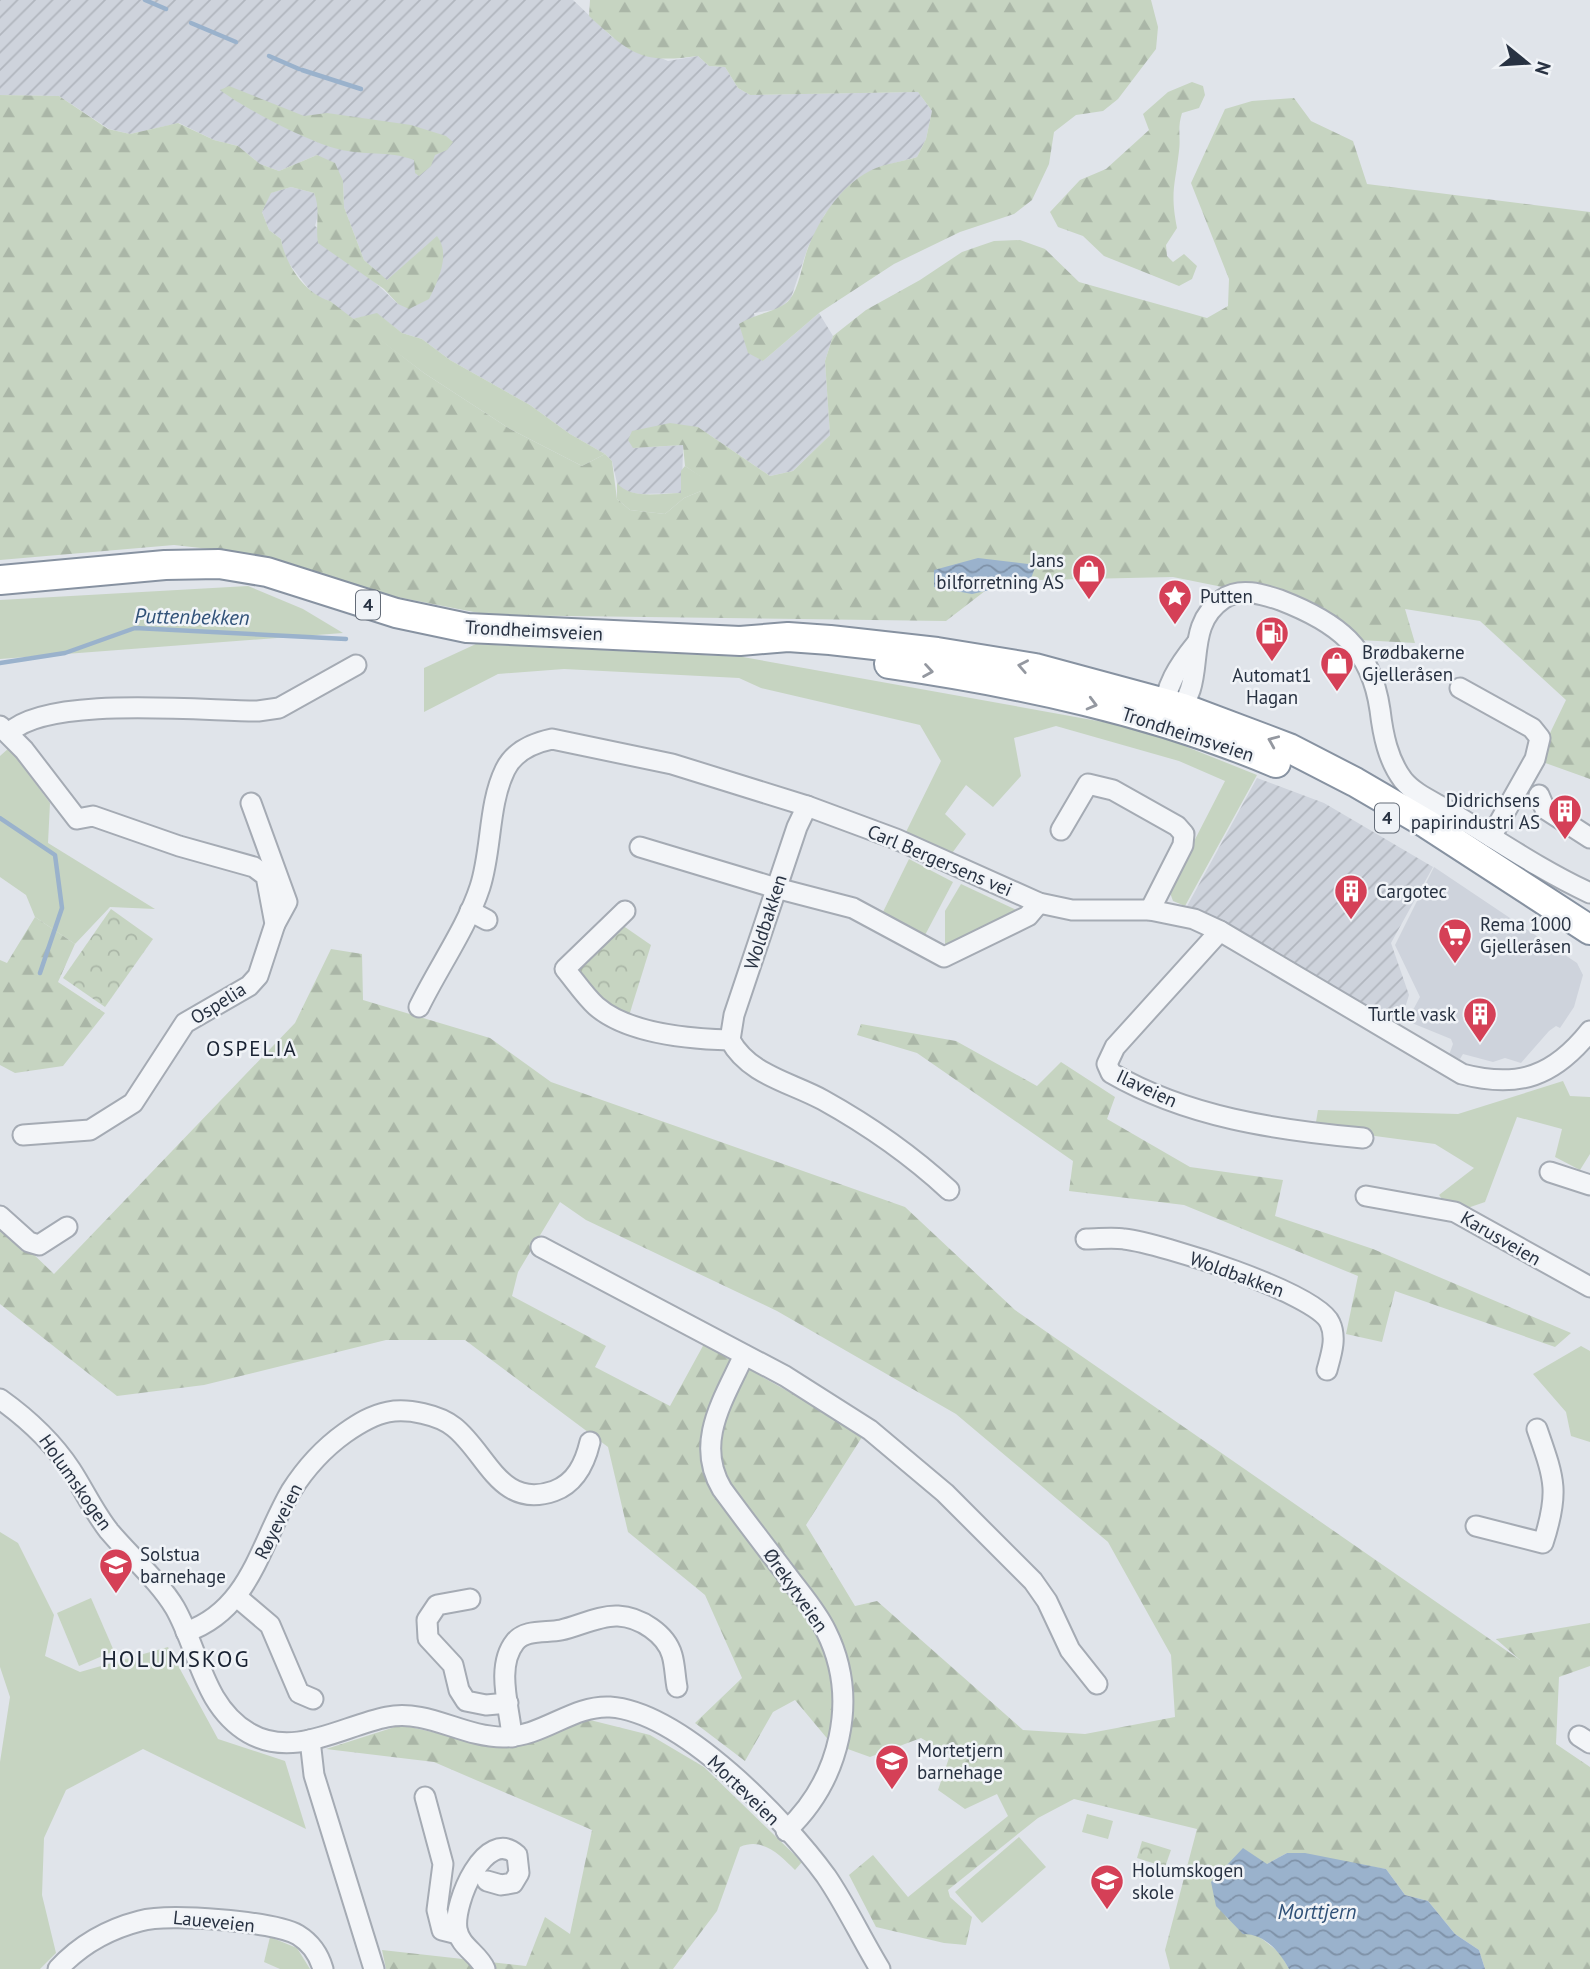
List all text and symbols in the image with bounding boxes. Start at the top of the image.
north arrow [1492,28,1562,98]
text: N [1530,59,1557,78]
place label: Jans bilforretning AS [936,548,1064,594]
shop icon: Jans bilforretning AS [1070,552,1108,601]
place icon: Putten [1156,577,1194,626]
place label: Putten [1200,584,1253,608]
road number: 4 [356,590,380,620]
water label: Puttenbekken [134,602,250,631]
street label: Trondheimsveien [464,614,604,646]
fuel station icon: Automat1 Hagan [1253,614,1291,663]
place label: Brødbakerne Gjelleråsen [1362,640,1465,686]
shop icon: Brødbakerne Gjelleråsen [1318,644,1356,693]
one-way arrow [1017,659,1029,674]
one-way arrow [923,663,934,678]
place label: Automat1 Hagan [1232,663,1312,709]
one-way arrow [1086,696,1098,710]
street label: Trondheimsveien [1119,701,1257,767]
one-way arrow [1268,736,1280,750]
place label: Didrichsens papirindustri AS [1411,788,1540,834]
building icon: Didrichsens papirindustri AS [1546,792,1584,841]
road number: 4 [1375,804,1399,832]
street label: Carl Bergersens vei [864,819,1016,901]
street label: Woldbakken [738,871,792,973]
building icon: Cargotec [1332,872,1370,921]
place label: Cargotec [1376,879,1447,903]
place label: Rema 1000 Gjelleråsen [1480,912,1571,958]
supermarket icon: Rema 1000 Gjelleråsen [1436,916,1474,965]
street label: Ospelia [186,977,250,1029]
building icon: Turtle vask [1461,995,1499,1044]
place label: Turtle vask [1368,1002,1456,1026]
district label: OSPELIA [206,1035,298,1062]
street label: Ilaveien [1113,1064,1181,1112]
street label: Karusveien [1456,1205,1546,1271]
street label: Woldbakken [1187,1246,1287,1302]
street label: Holumskogen [34,1429,118,1535]
street label: Røyeveien [249,1479,307,1563]
place label: Solstua barnehage [140,1542,226,1588]
street label: Ørekytveien [758,1543,834,1637]
school or university icon: Solstua barnehage [97,1546,135,1595]
district label: HOLUMSKOG [101,1644,251,1673]
place label: Mortetjern barnehage [917,1738,1003,1784]
school or university icon: Mortetjern barnehage [873,1742,911,1791]
street label: Morteveien [703,1750,785,1830]
place label: Holumskogen skole [1132,1858,1243,1904]
school or university icon: Holumskogen skole [1088,1862,1126,1911]
water label: Morttjern [1277,1898,1357,1925]
street label: Laueveien [172,1905,256,1937]

